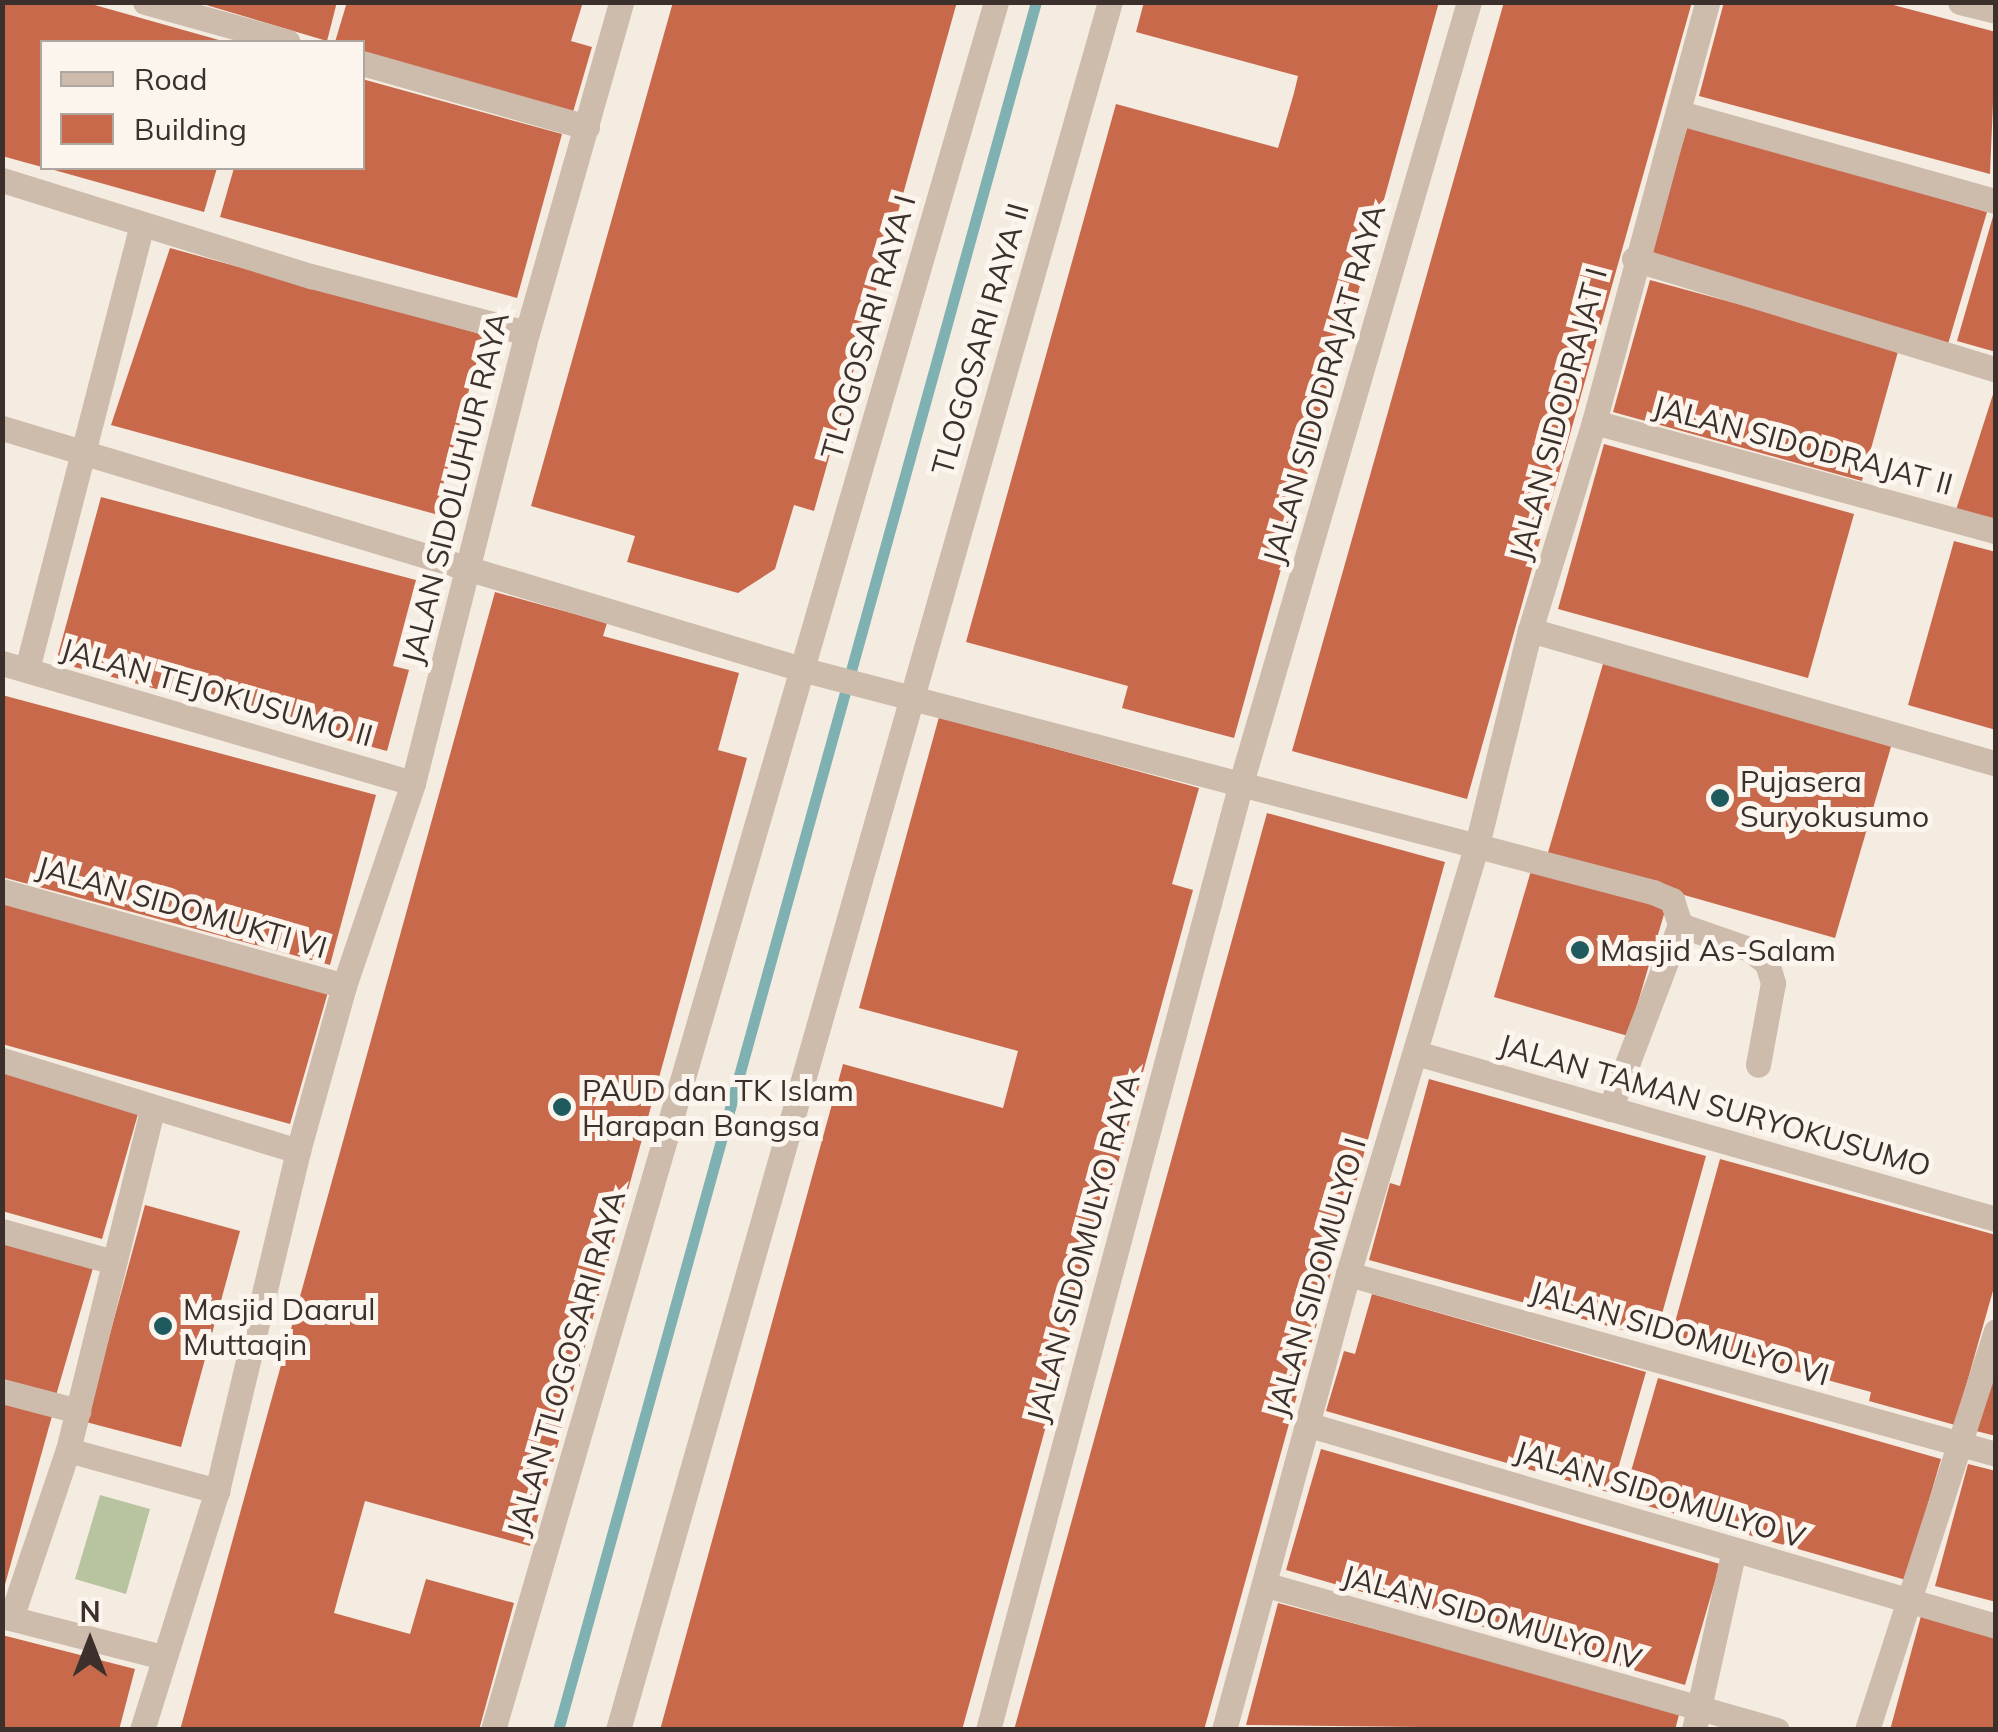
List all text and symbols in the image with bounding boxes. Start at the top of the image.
legend [40,40,365,170]
text: Road [134,60,208,98]
text: Building [134,110,247,148]
street label: TLOGOSARI RAYA I [813,191,923,463]
street label: TLOGOSARI RAYA II [924,199,1036,479]
street label: JALAN SIDODRAJAT RAYA [1255,200,1393,568]
street label: JALAN SIDODRAJAT I [1502,264,1614,564]
street label: JALAN SIDOLUHUR RAYA [394,308,516,668]
street label: JALAN SIDODRAJAT II [1649,388,1957,502]
street label: JALAN TEJOKUSUMO II [57,630,377,754]
place label: Pujasera Suryokusumo [1740,763,1929,834]
marker: Pujasera Suryokusumo [1709,787,1731,809]
street label: JALAN SIDOMUKTI VI [33,848,331,966]
place label: Masjid As-Salam [1600,932,1836,968]
marker: Masjid As-Salam [1569,939,1591,961]
street label: JALAN TAMAN SURYOKUSUMO [1495,1026,1935,1184]
street label: JALAN SIDOMULYO RAYA [1019,1070,1147,1426]
place label: PAUD dan TK Islam Harapan Bangsa [582,1072,854,1142]
marker: PAUD dan TK Islam Harapan Bangsa [551,1096,573,1118]
street label: JALAN SIDOMULYO I [1259,1134,1373,1420]
street label: JALAN TLOGOSARI RAYA [499,1186,633,1540]
street label: JALAN SIDOMULYO VI [1526,1273,1834,1393]
place label: Masjid Daarul Muttaqin [183,1291,375,1362]
marker: Masjid Daarul Muttaqin [152,1315,174,1337]
street label: JALAN SIDOMULYO V [1511,1433,1809,1555]
street label: JALAN SIDOMULYO IV [1338,1557,1646,1677]
north arrow [40,1592,140,1692]
text: N [79,1594,101,1629]

